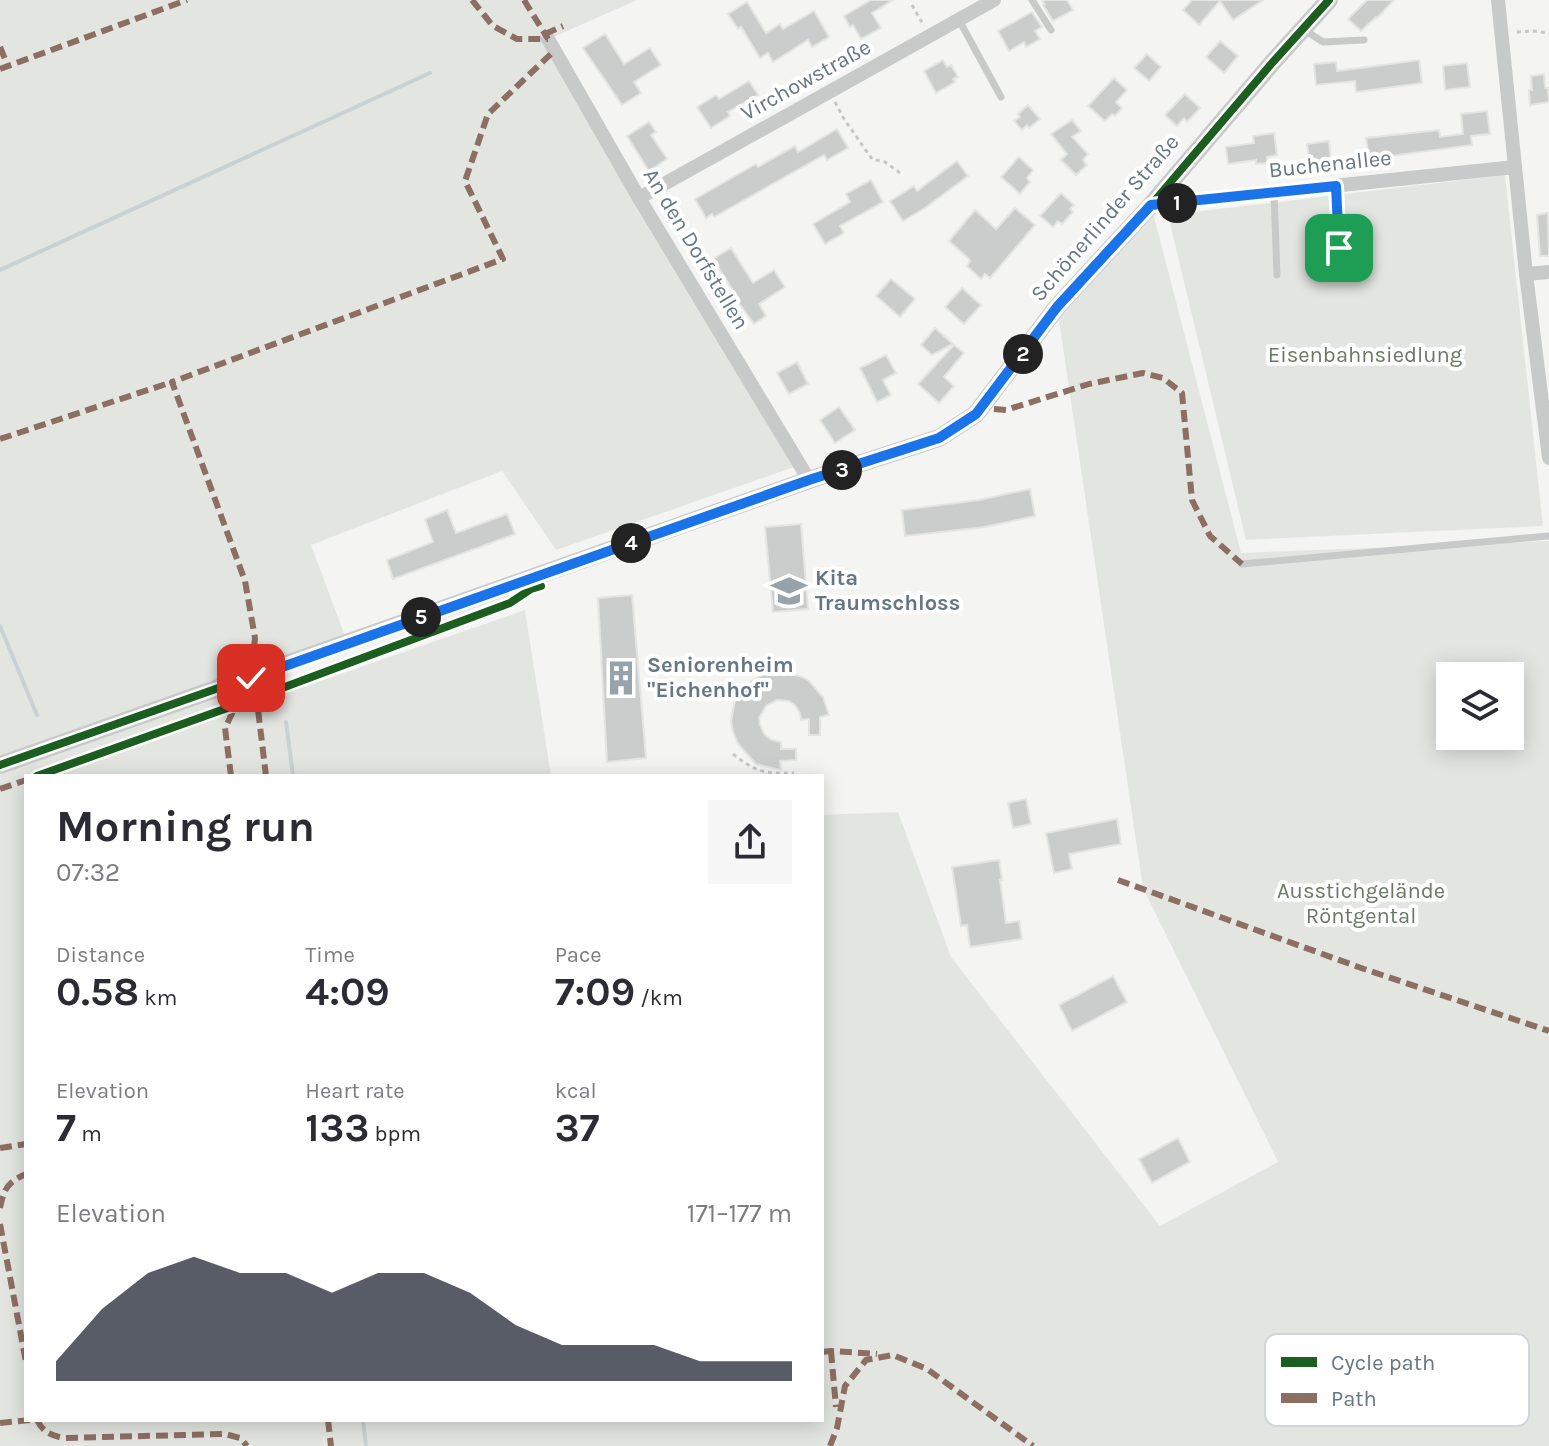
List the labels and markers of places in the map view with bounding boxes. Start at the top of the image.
pin: 1 [1157,183,1197,223]
pin [1305,214,1373,282]
pin: 2 [1003,334,1043,374]
pin: 3 [822,450,862,490]
pin: 4 [611,523,651,563]
place label: Kita Traumschloss [815,565,960,616]
school or university icon: Kita Traumschloss [770,572,808,610]
pin: 5 [401,597,441,637]
pin [217,644,285,712]
place label: Seniorenheim "Eichenhof" [647,652,794,703]
building icon: Seniorenheim "Eichenhof" [602,659,640,697]

